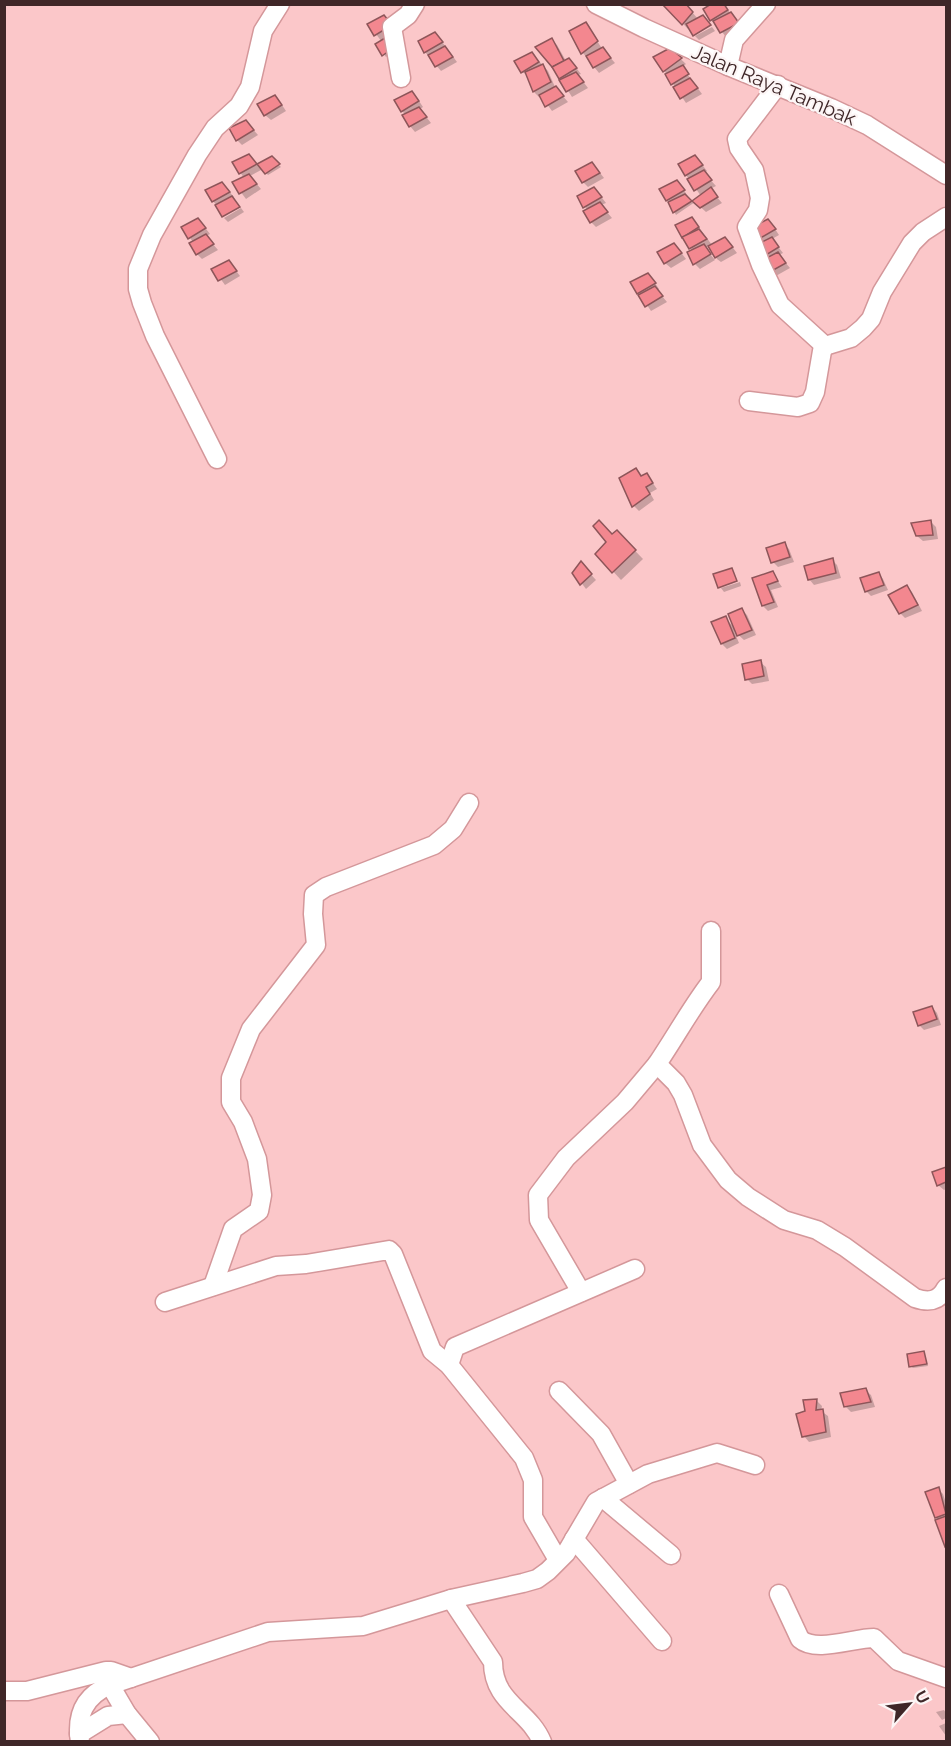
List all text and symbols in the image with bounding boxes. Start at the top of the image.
street label: Jalan Raya Tambak [688,40,860,131]
north arrow [879,1674,939,1734]
text: U [911,1687,933,1707]

